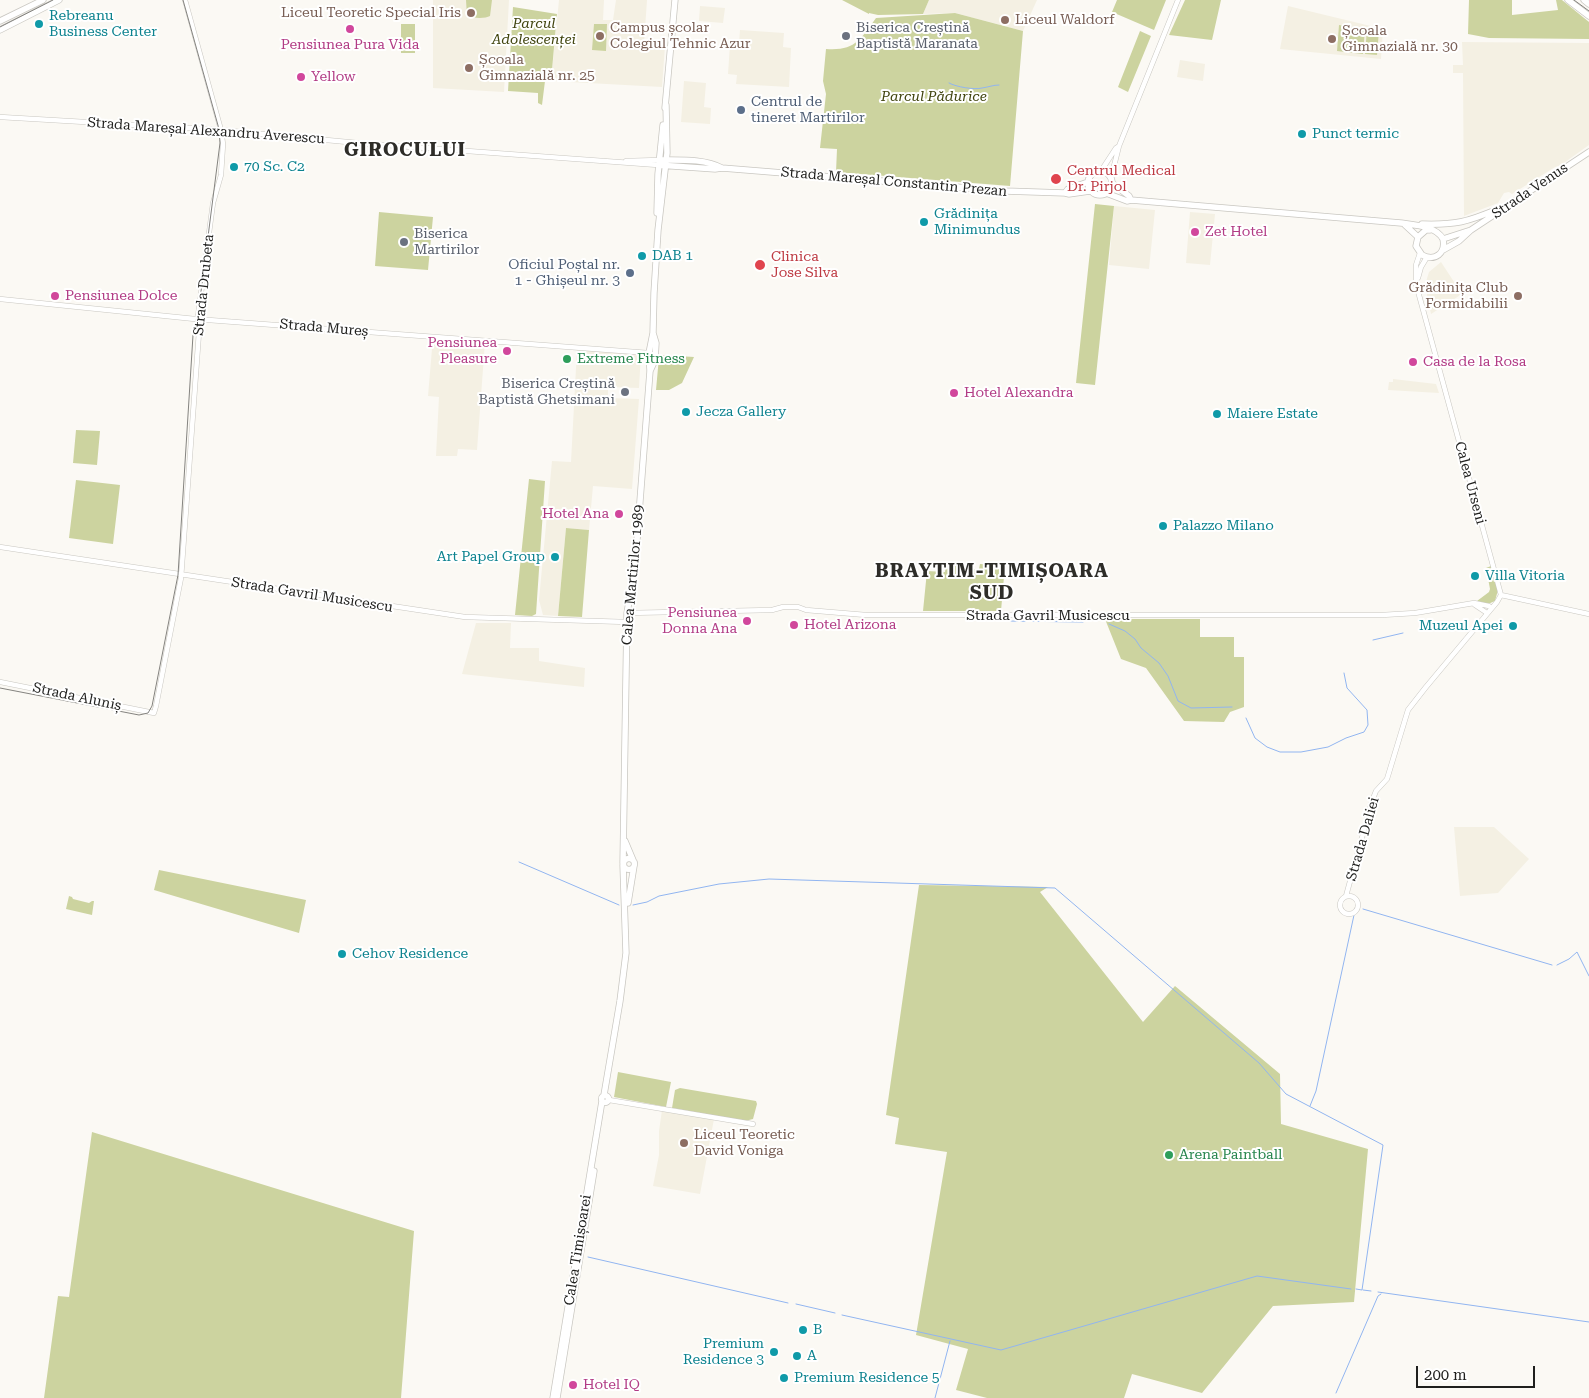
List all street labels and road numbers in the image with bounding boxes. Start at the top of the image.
street label: Strada Mareșal Alexandru Averescu [87,114,325,148]
street label: Strada Venus [1489,159,1571,223]
street label: Strada Mareșal Constantin Prezan [780,164,1008,200]
street label: Strada Drubeta [190,233,218,337]
street label: Strada Mureș [279,316,369,340]
street label: Calea Urseni [1451,440,1489,526]
street label: Calea Martirilor 1989 [618,504,648,646]
street label: Strada Gavril Musicescu [230,574,394,616]
street label: Strada Gavril Musicescu [966,608,1130,624]
street label: Strada Aluniș [31,679,123,715]
street label: Strada Daliei [1343,795,1383,883]
street label: Calea Timișoarei [561,1193,595,1307]

